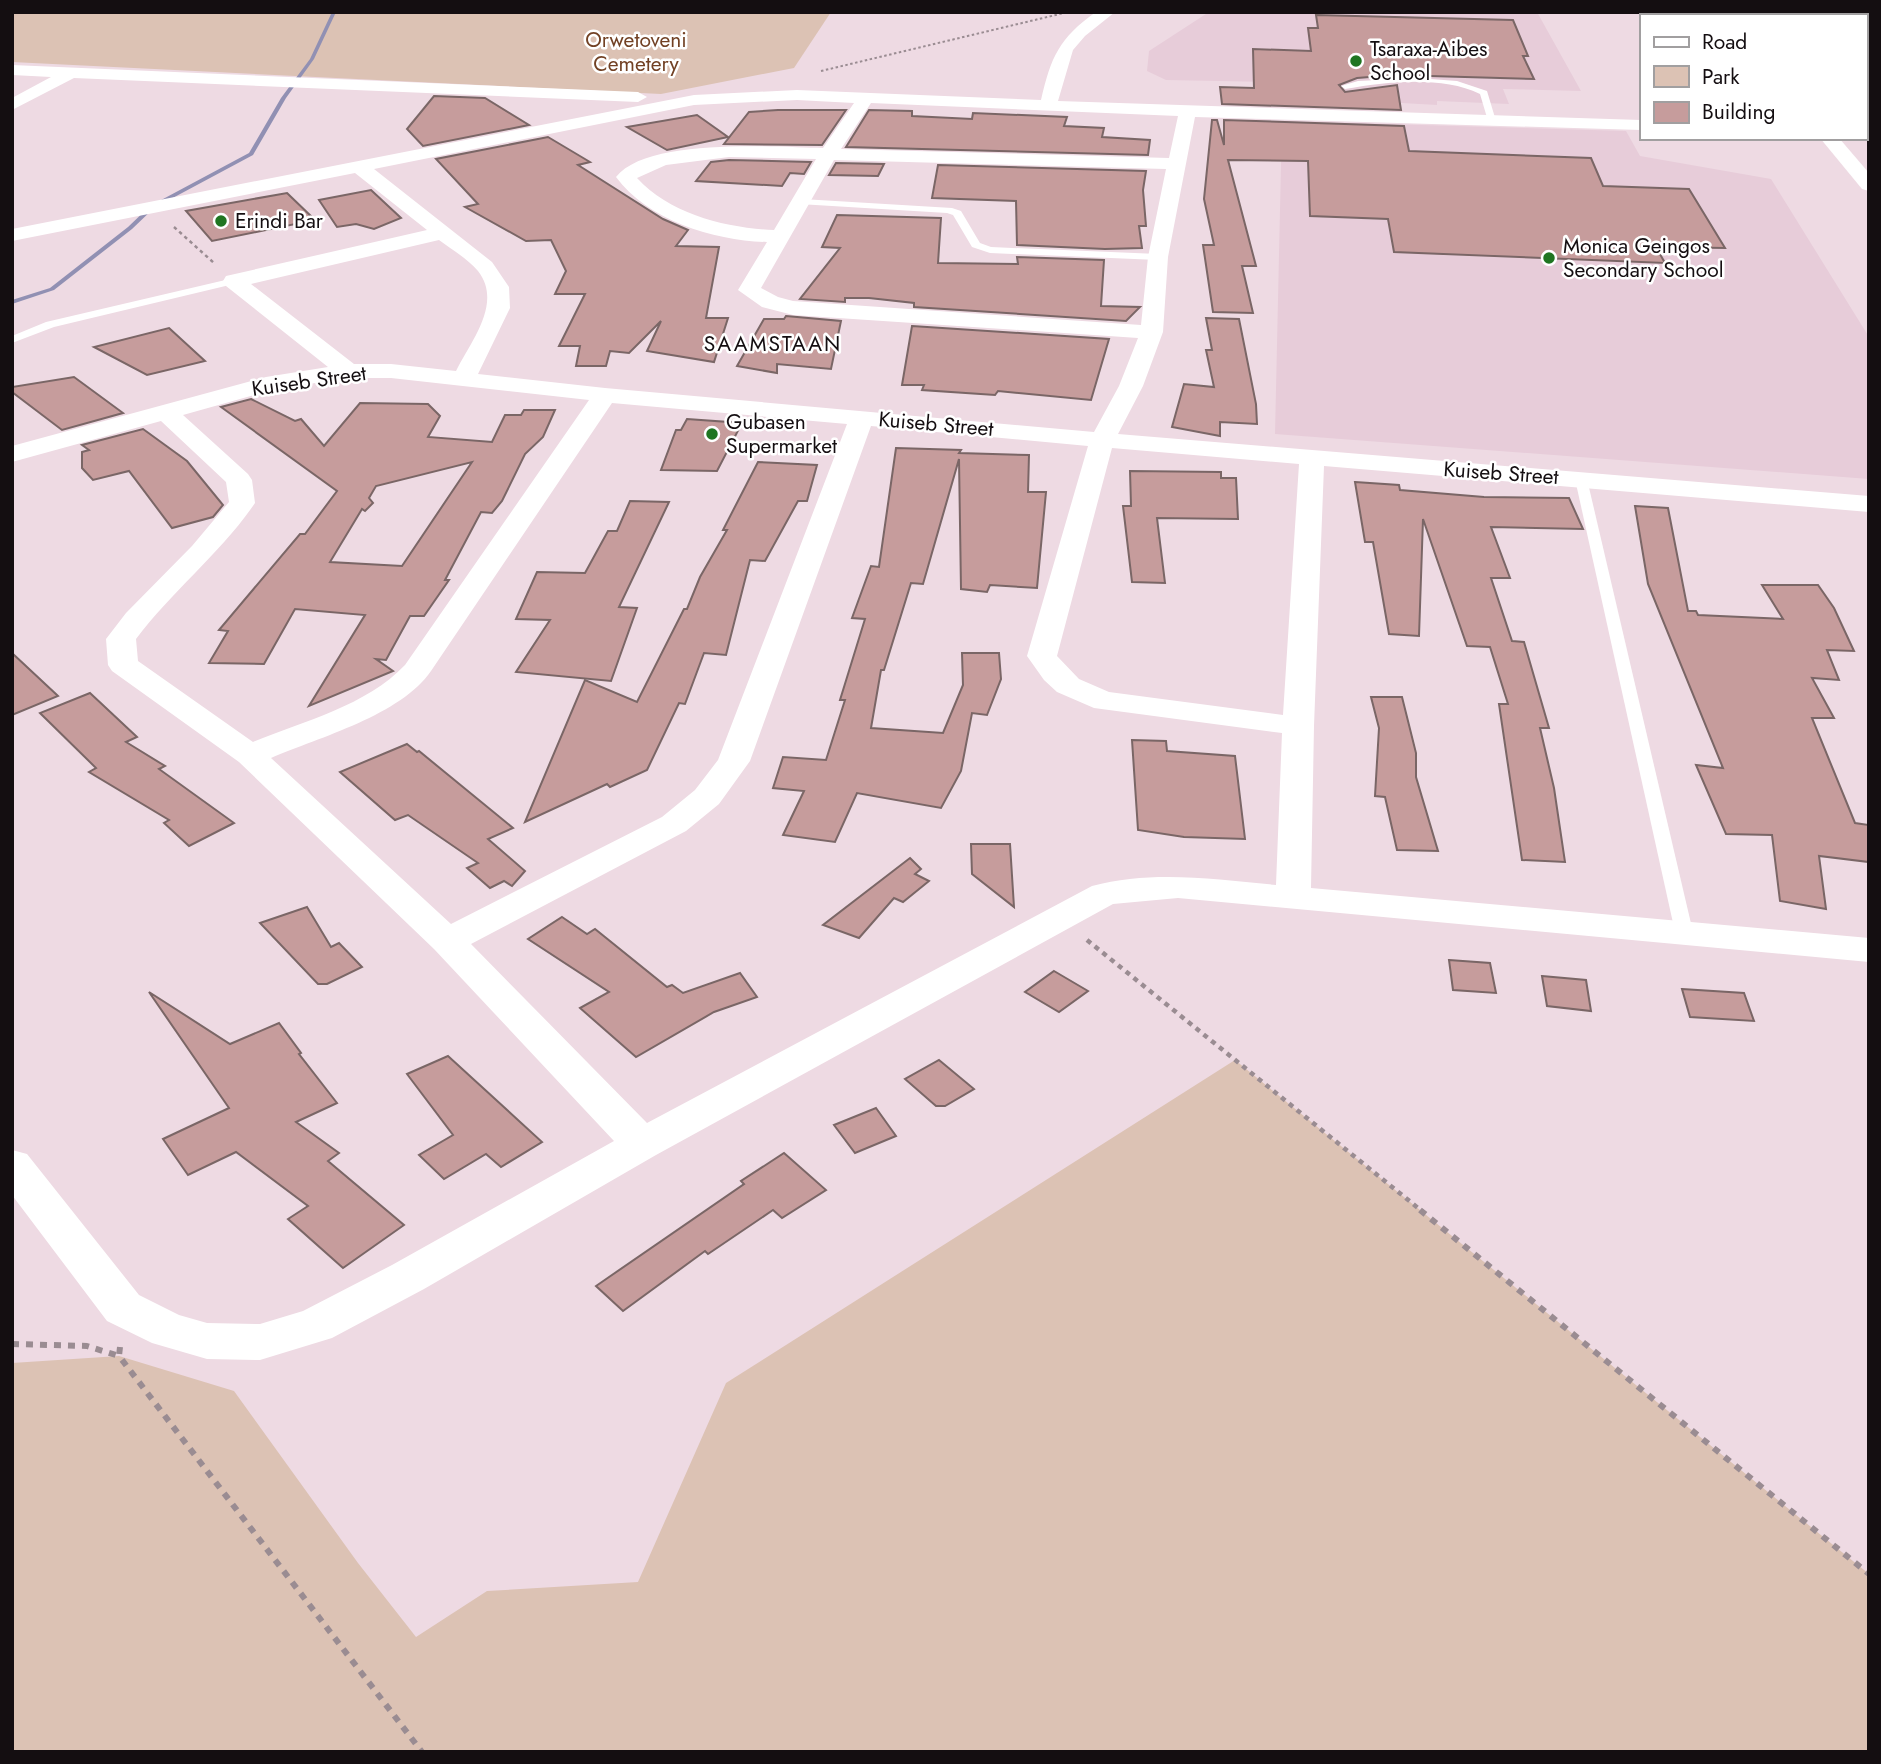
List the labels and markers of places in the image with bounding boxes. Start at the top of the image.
place label: Tsaraxa-Aibes School [1370,34,1487,88]
marker: Tsaraxa-Aibes School [1348,53,1364,69]
place label: Erindi Bar [235,206,324,236]
marker: Erindi Bar [213,213,229,229]
place label: Monica Geingos Secondary School [1563,231,1724,285]
marker: Monica Geingos Secondary School [1541,250,1557,266]
place label: Gubasen Supermarket [726,407,837,461]
marker: Gubasen Supermarket [704,426,720,442]

